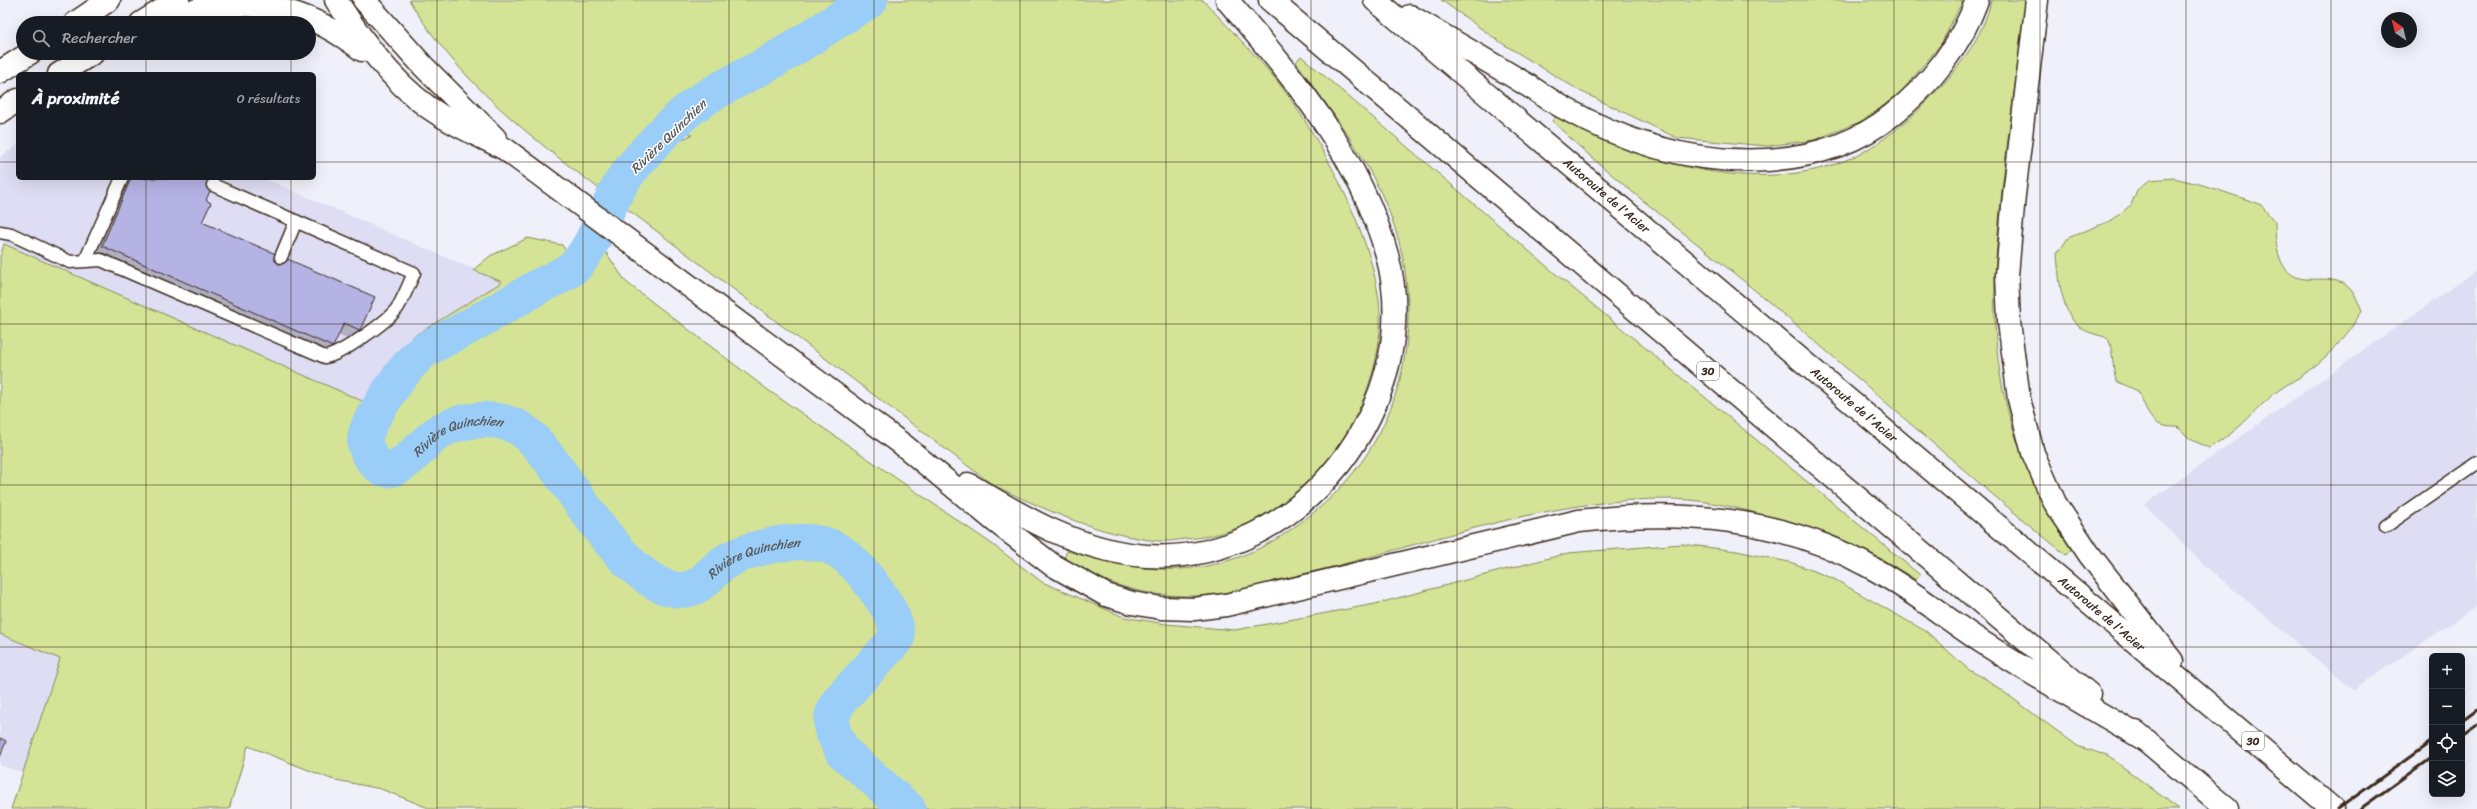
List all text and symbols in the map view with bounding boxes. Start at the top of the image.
north arrow [2381,12,2417,48]
search box [16,16,316,60]
text: Rechercher [62,25,137,51]
icon: search [30,27,52,49]
text: À proximité [32,83,119,113]
text: 0 résultats [237,87,300,110]
water label: Rivière Quinchien [625,92,713,179]
street label: Autoroute de l'Acier [1557,151,1656,240]
street label: Autoroute de l'Acier [1805,360,1903,449]
road number: 30 [1697,362,1719,380]
water label: Rivière Quinchien [407,409,507,463]
water label: Rivière Quinchien [701,531,802,585]
street label: Autoroute de l'Acier [2052,569,2151,658]
map controls [2429,653,2465,797]
button: + [2429,653,2465,689]
button: − [2429,689,2465,725]
button: locate [2429,725,2465,761]
road number: 30 [2242,732,2264,750]
button: layers [2429,761,2465,797]

